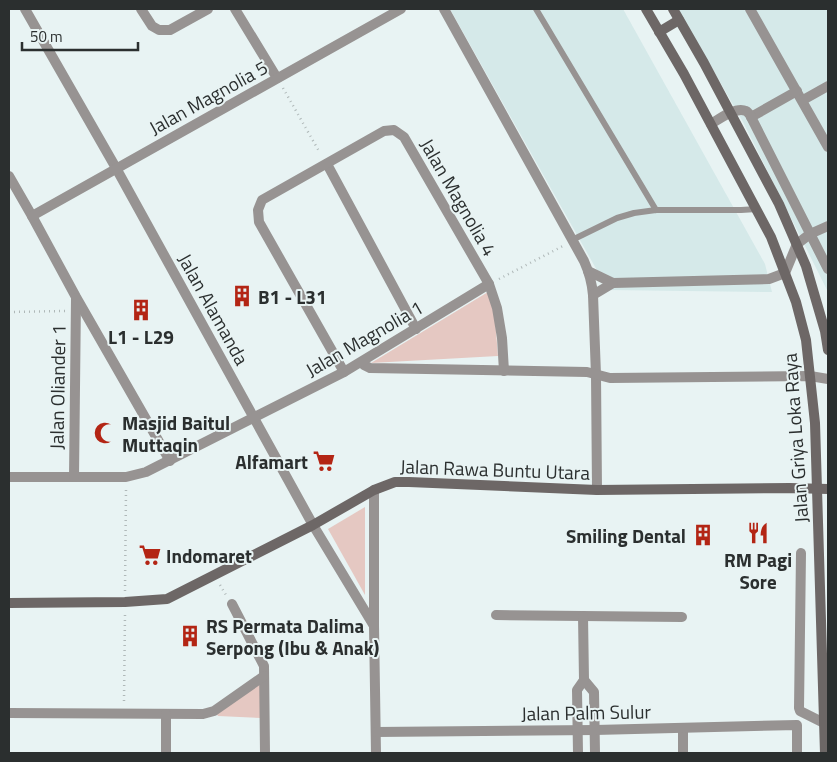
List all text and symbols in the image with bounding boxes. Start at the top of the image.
scale bar [22,20,139,52]
text: 50 m [30,25,63,48]
street label: Jalan Magnolia 5 [143,52,273,142]
street label: Jalan Magnolia 4 [414,133,504,261]
street label: Jalan Alamanda [171,248,257,371]
place label: B1 - L31 [258,282,327,311]
building icon: B1 - L31 [229,283,255,309]
street label: Jalan Magnolia 1 [300,293,428,383]
building icon: L1 - L29 [128,297,154,323]
place label: L1 - L29 [108,322,174,351]
street label: Jalan Oliander 1 [41,324,73,450]
street label: Jalan Griya Loka Raya [775,352,815,524]
place label: Masjid Baitul Muttaqin [122,408,230,459]
mosque icon: Masjid Baitul Muttaqin [92,420,118,446]
place label: Alfamart [235,447,308,476]
supermarket icon: Alfamart [311,448,337,474]
street label: Jalan Rawa Buntu Utara [400,451,591,487]
restaurant icon: RM Pagi Sore [745,520,771,546]
place label: Smiling Dental [566,521,686,550]
building icon: Smiling Dental [690,522,716,548]
place label: Indomaret [166,541,252,570]
supermarket icon: Indomaret [137,542,163,568]
place label: RM Pagi Sore [724,545,792,596]
place label: RS Permata Dalima Serpong (Ibu & Anak) [206,611,380,662]
building icon: RS Permata Dalima Serpong (Ibu & Anak) [177,623,203,649]
street label: Jalan Palm Sulur [521,696,652,728]

